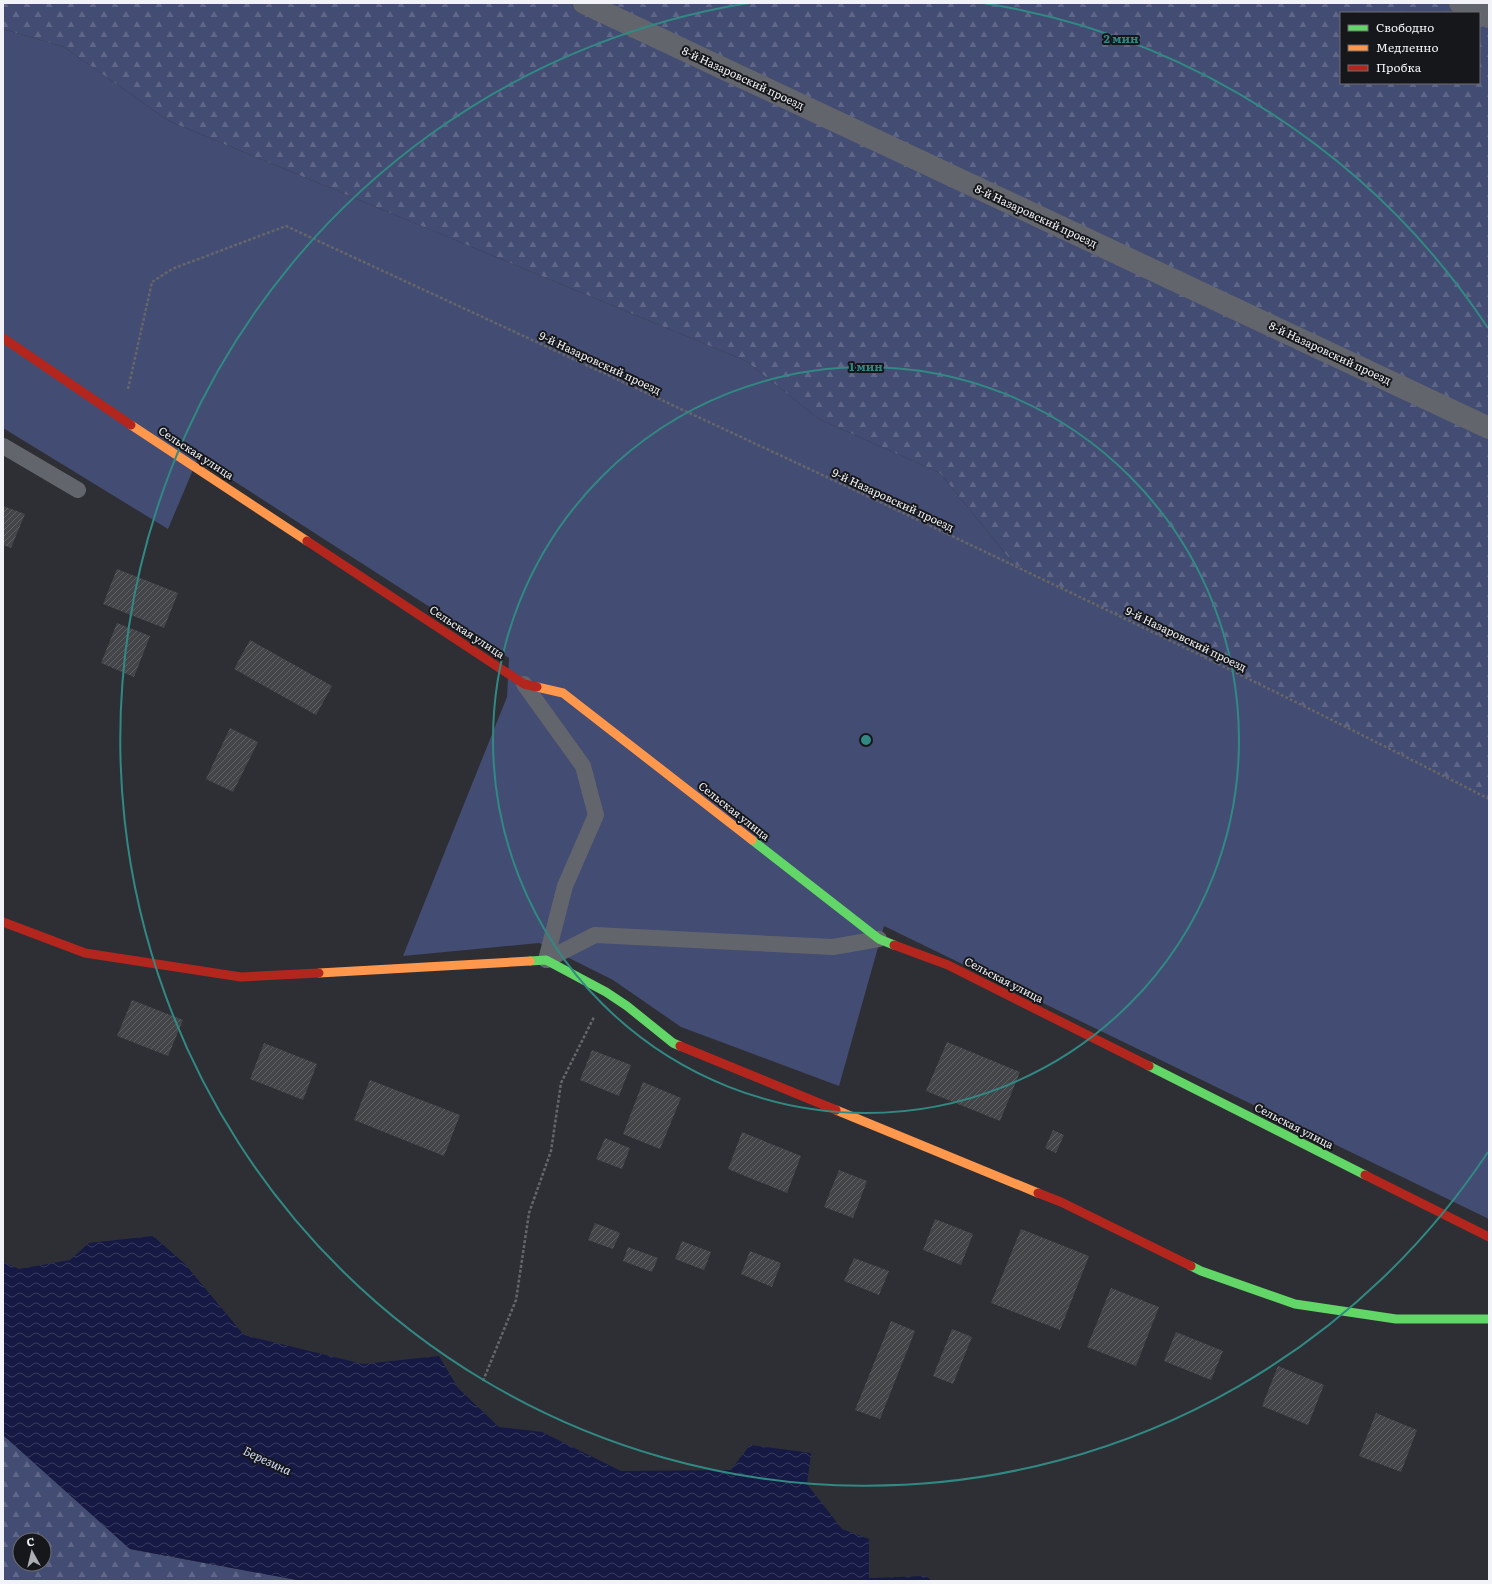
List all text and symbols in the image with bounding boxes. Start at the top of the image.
legend [1340,12,1480,84]
text: Свободно [1376,18,1434,36]
text: 2 мин [1103,29,1139,47]
text: Медленно [1376,38,1439,56]
street label: 8-й Назаровский проезд [680,42,808,113]
text: Пробка [1376,58,1422,76]
street label: 8-й Назаровский проезд [973,180,1101,251]
street label: 8-й Назаровский проезд [1267,317,1395,388]
street label: 9-й Назаровский проезд [537,327,664,398]
text: 1 мин [849,357,883,375]
street label: Сельская улица [156,422,237,482]
street label: 9-й Назаровский проезд [830,464,957,535]
street label: Сельская улица [427,601,508,661]
street label: 9-й Назаровский проезд [1123,602,1250,675]
centre of rings [859,733,873,747]
street label: Сельская улица [696,777,774,843]
street label: Сельская улица [962,952,1047,1006]
street label: Сельская улица [1252,1098,1337,1152]
water label: Березина [240,1441,295,1479]
north arrow [12,1532,52,1572]
text: С [25,1533,36,1550]

